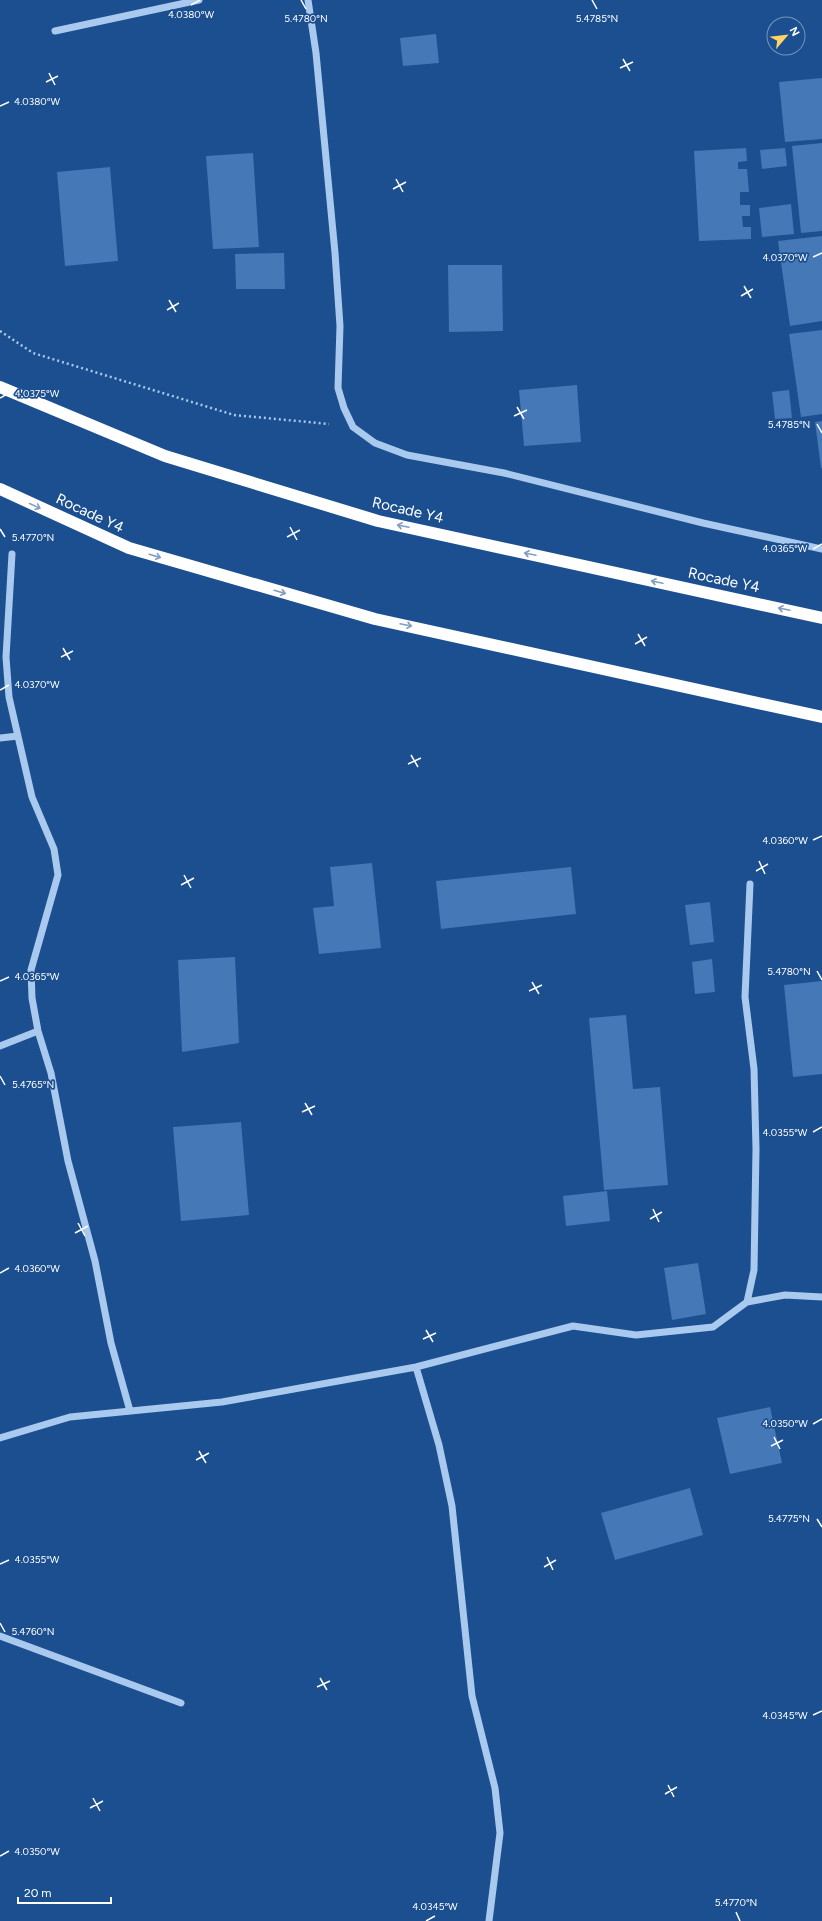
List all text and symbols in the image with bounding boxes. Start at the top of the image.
text: 4.0380°W [168,8,214,21]
text: 5.4780°N [284,12,328,25]
text: 5.4785°N [576,12,618,25]
north arrow [766,16,806,56]
text: N [787,25,802,38]
text: 4.0380°W [14,95,60,108]
text: 4.0370°W [762,251,808,264]
text: 4.0375°W [15,387,60,400]
text: 5.4785°N [768,418,810,431]
street label: Rocade Y4 [53,489,127,537]
street label: Rocade Y4 [370,493,446,527]
one-way arrow [29,503,41,510]
one-way arrow [397,522,410,530]
text: 5.4770°N [12,531,54,544]
text: 4.0365°W [763,542,808,555]
one-way arrow [524,550,537,558]
one-way arrow [148,553,161,560]
street label: Rocade Y4 [686,564,762,596]
one-way arrow [651,577,664,585]
one-way arrow [273,588,286,596]
one-way arrow [778,605,791,613]
one-way arrow [399,622,412,630]
text: 4.0370°W [14,678,60,691]
text: 4.0360°W [762,834,808,847]
text: 5.4780°N [767,965,811,978]
text: 4.0365°W [15,970,60,983]
text: 5.4765°N [12,1078,54,1091]
text: 4.0355°W [763,1126,808,1139]
text: 4.0360°W [14,1262,60,1275]
text: 4.0350°W [762,1417,808,1430]
text: 5.4775°N [768,1512,810,1525]
text: 4.0355°W [15,1553,60,1566]
text: 5.4760°N [12,1625,54,1638]
text: 4.0345°W [762,1709,808,1722]
text: 4.0350°W [14,1845,60,1858]
scale bar [18,1879,111,1905]
text: 20 m [24,1886,52,1900]
text: 5.4770°N [715,1896,757,1909]
text: 4.0345°W [412,1900,458,1913]

